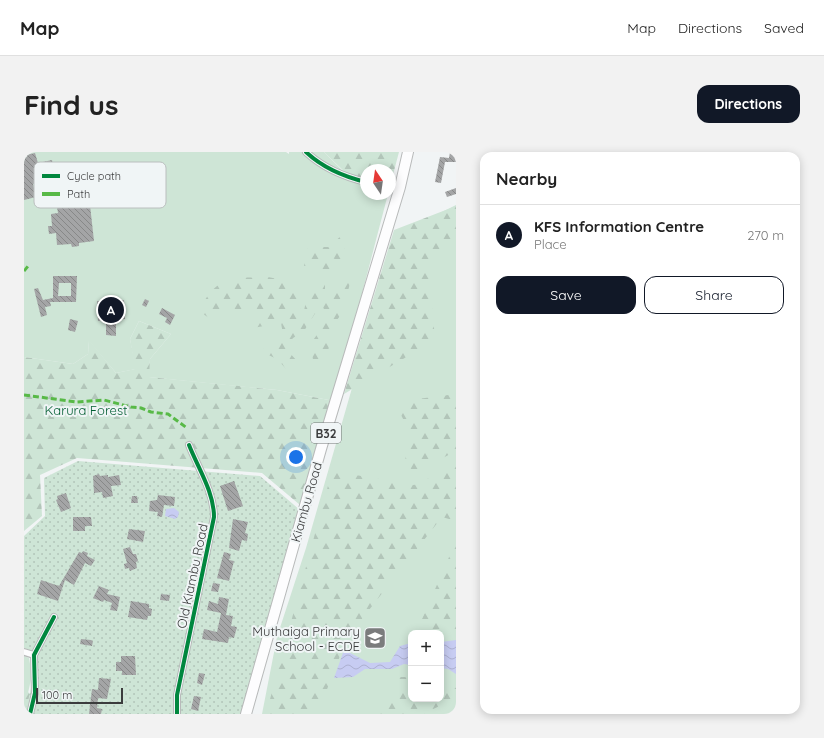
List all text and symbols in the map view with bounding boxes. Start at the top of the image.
text: Map [20,16,59,40]
text: Map [627,19,656,37]
text: Directions [678,19,742,37]
text: Saved [764,19,804,37]
button: Directions [697,85,800,123]
text: Find us [24,87,118,122]
legend [34,162,166,208]
north arrow [360,164,396,200]
text: Nearby [496,168,557,189]
text: Cycle path [67,169,121,183]
text: Path [67,187,90,201]
text: KFS Information Centre [534,217,704,236]
text: A [505,227,513,243]
text: 270 m [747,227,784,243]
text: Place [534,236,567,252]
button: Save [496,276,636,314]
button: Share [644,276,784,314]
pin: A [98,295,124,325]
park label: Karura Forest [45,402,127,418]
road number: B32 [311,423,341,443]
your location [286,447,306,467]
street label: Kiambu Road [287,460,325,544]
street label: Old Kiambu Road [173,522,211,630]
place label: Muthaiga Primary School - ECDE [252,623,360,654]
school or university icon: Muthaiga Primary School - ECDE [362,625,388,651]
map controls [408,630,444,702]
button: + [408,630,444,666]
button: − [408,666,444,702]
scale bar [36,686,123,705]
text: 100 m [42,688,72,702]

